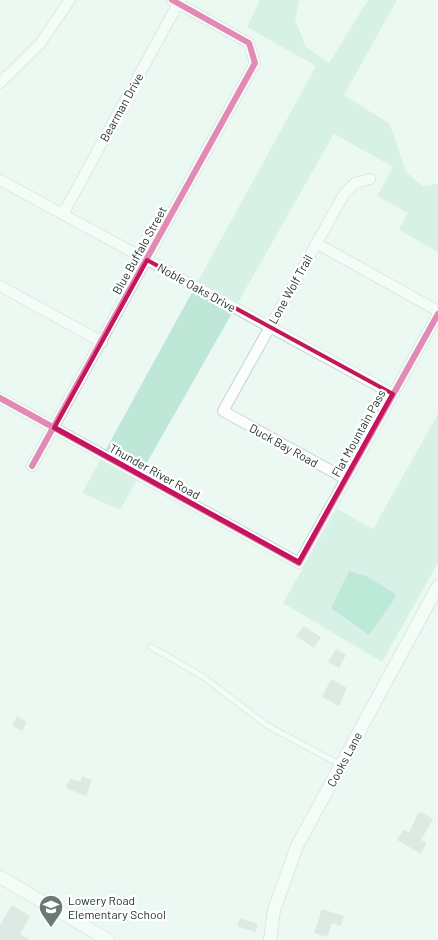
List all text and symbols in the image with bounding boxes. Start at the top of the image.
street label: Bearman Drive [96,70,146,144]
street label: Blue Buffalo Street [109,204,169,296]
street label: Lone Wolf Trail [265,252,315,326]
street label: Noble Oaks Drive [155,260,239,314]
street label: Flat Mountain Pass [328,387,388,479]
street label: Duck Bay Road [247,420,321,470]
street label: Thunder River Road [107,440,203,502]
street label: Cooks Lane [324,729,364,789]
place label: Lowery Road Elementary School [68,893,166,921]
school or university icon: Lowery Road Elementary School [38,894,64,928]

